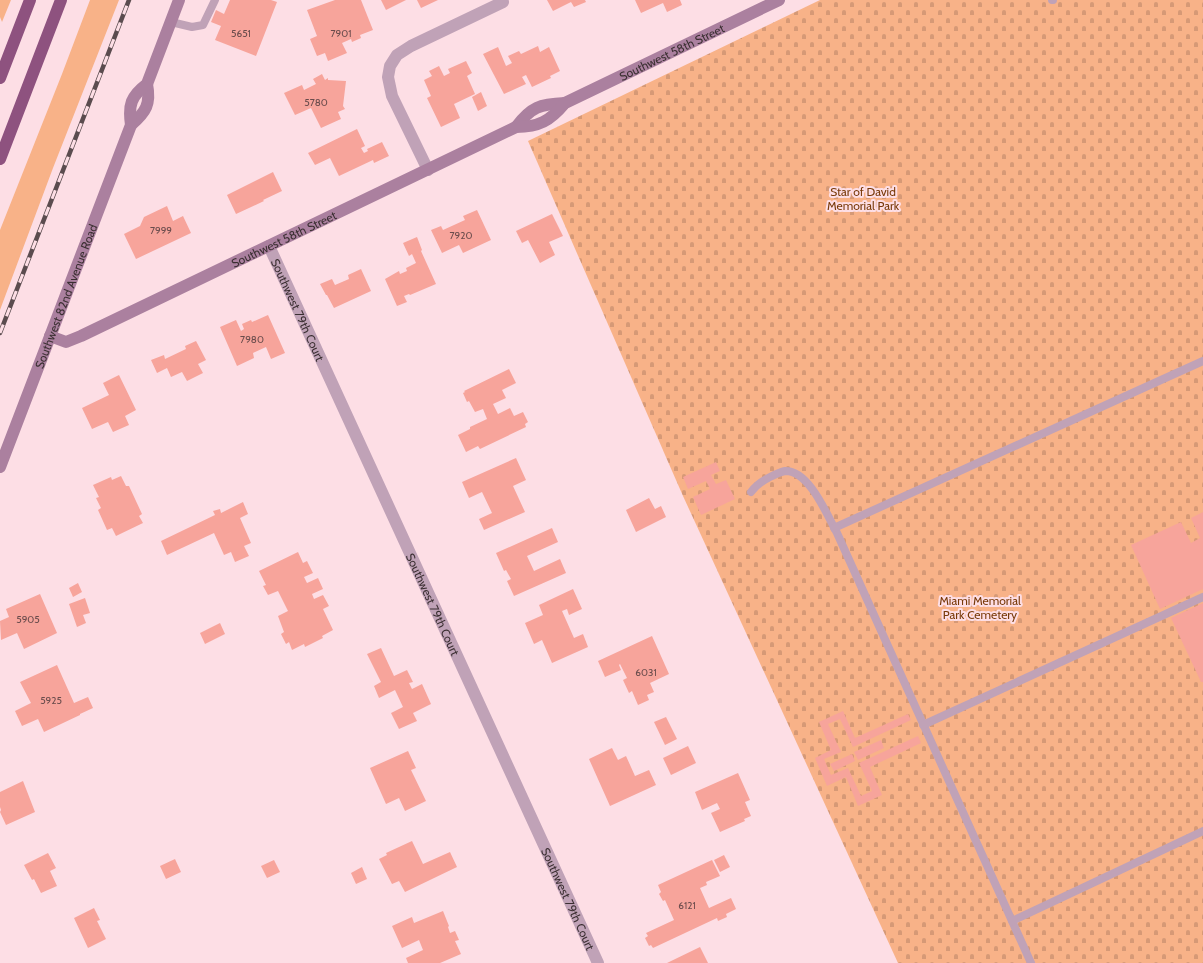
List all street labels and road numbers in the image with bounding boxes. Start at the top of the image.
street label: Southwest 58th Street [617,20,726,83]
street label: Southwest 58th Street [229,207,339,270]
street label: Southwest 82nd Avenue Road [31,222,100,370]
street label: Southwest 79th Court [268,256,328,363]
street label: Southwest 79th Court [403,551,463,658]
street label: Southwest 79th Court [538,845,598,952]

